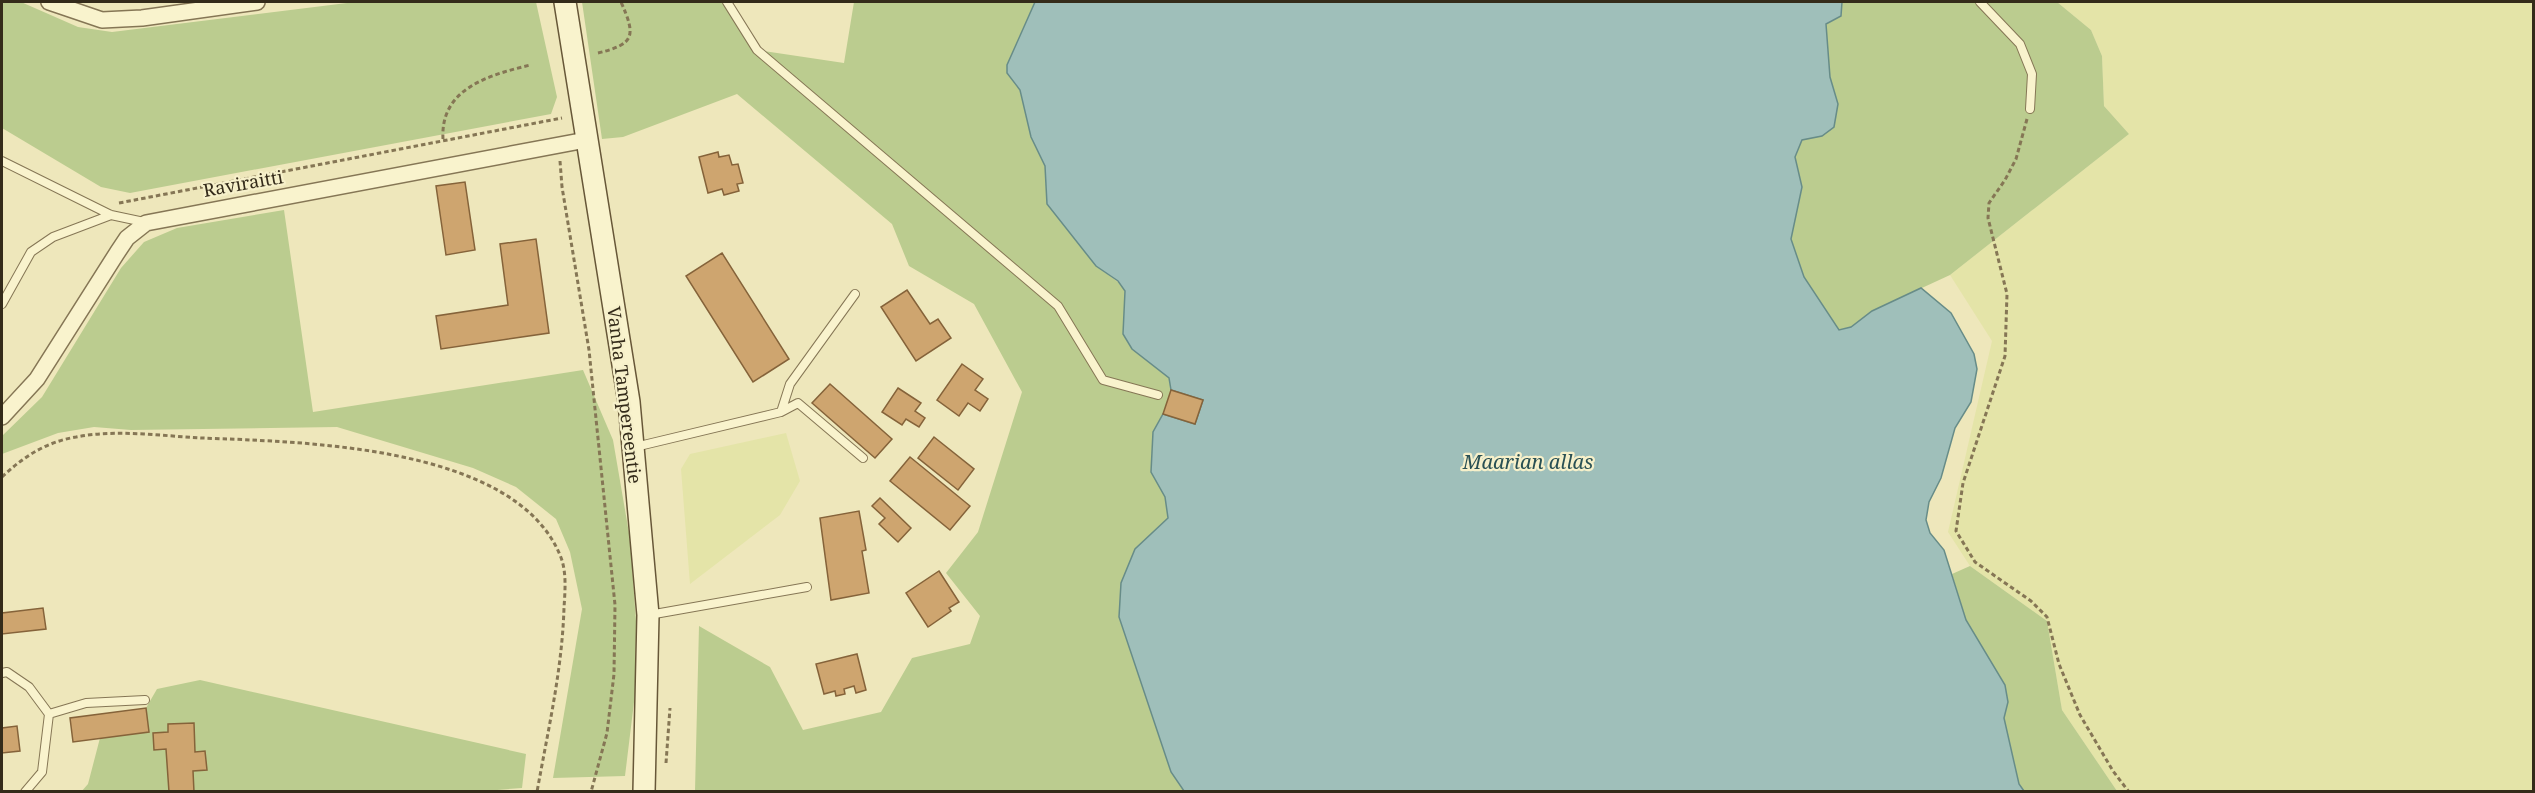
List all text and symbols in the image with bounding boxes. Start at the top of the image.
street label: Raviraitti [201,164,285,202]
street label: Vanha Tampereentie [602,305,648,485]
water label: Maarian allas [1462,448,1593,475]

